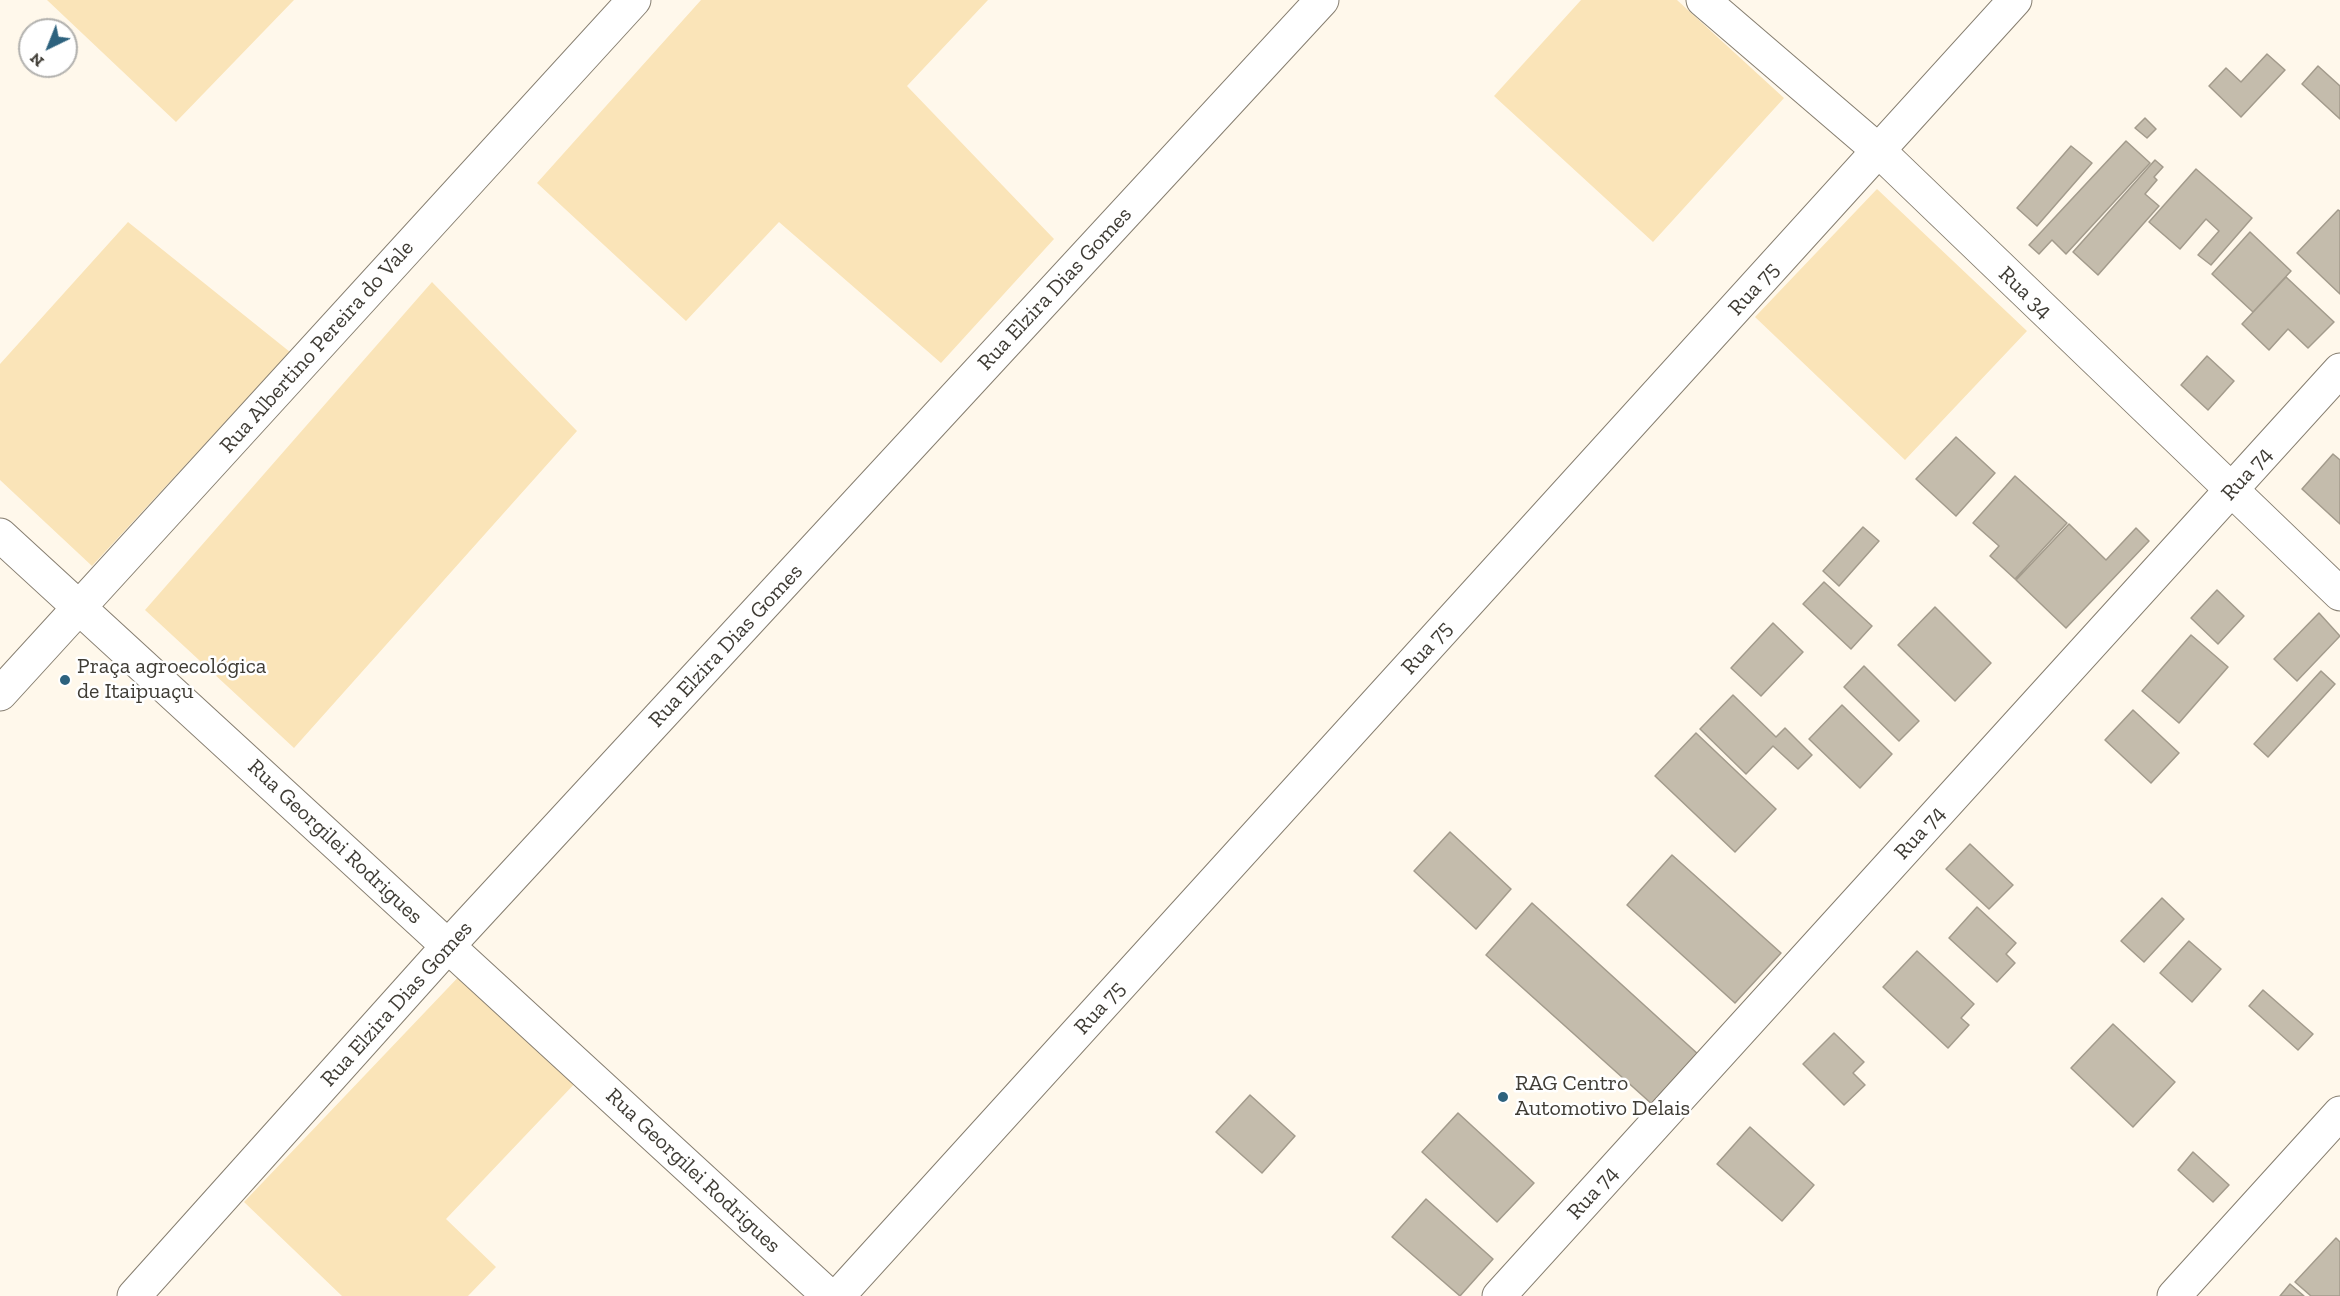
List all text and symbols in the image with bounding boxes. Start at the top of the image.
north arrow [18,18,78,78]
text: N [26,49,48,71]
street label: Rua Elzira Dias Gomes [972,202,1138,376]
street label: Rua Albertino Pereira do Vale [214,235,420,459]
street label: Rua 75 [1723,257,1785,321]
street label: Rua 34 [1993,261,2057,325]
street label: Rua 74 [2216,442,2278,506]
street label: Rua Elzira Dias Gomes [643,559,809,733]
street label: Rua 75 [1396,616,1458,680]
place label: Praça agroecológica de Itaipuaçu [77,654,266,706]
marker: Praça agroecológica de Itaipuaçu [58,673,72,687]
street label: Rua Georgilei Rodrigues [242,754,428,930]
street label: Rua 74 [1889,801,1951,865]
street label: Rua Elzira Dias Gomes [316,916,478,1092]
street label: Rua 75 [1069,976,1131,1040]
place label: RAG Centro Automotivo Delais [1515,1071,1690,1122]
street label: Rua Georgilei Rodrigues [600,1083,786,1259]
marker: RAG Centro Automotivo Delais [1496,1090,1510,1104]
street label: Rua 74 [1562,1161,1624,1225]

